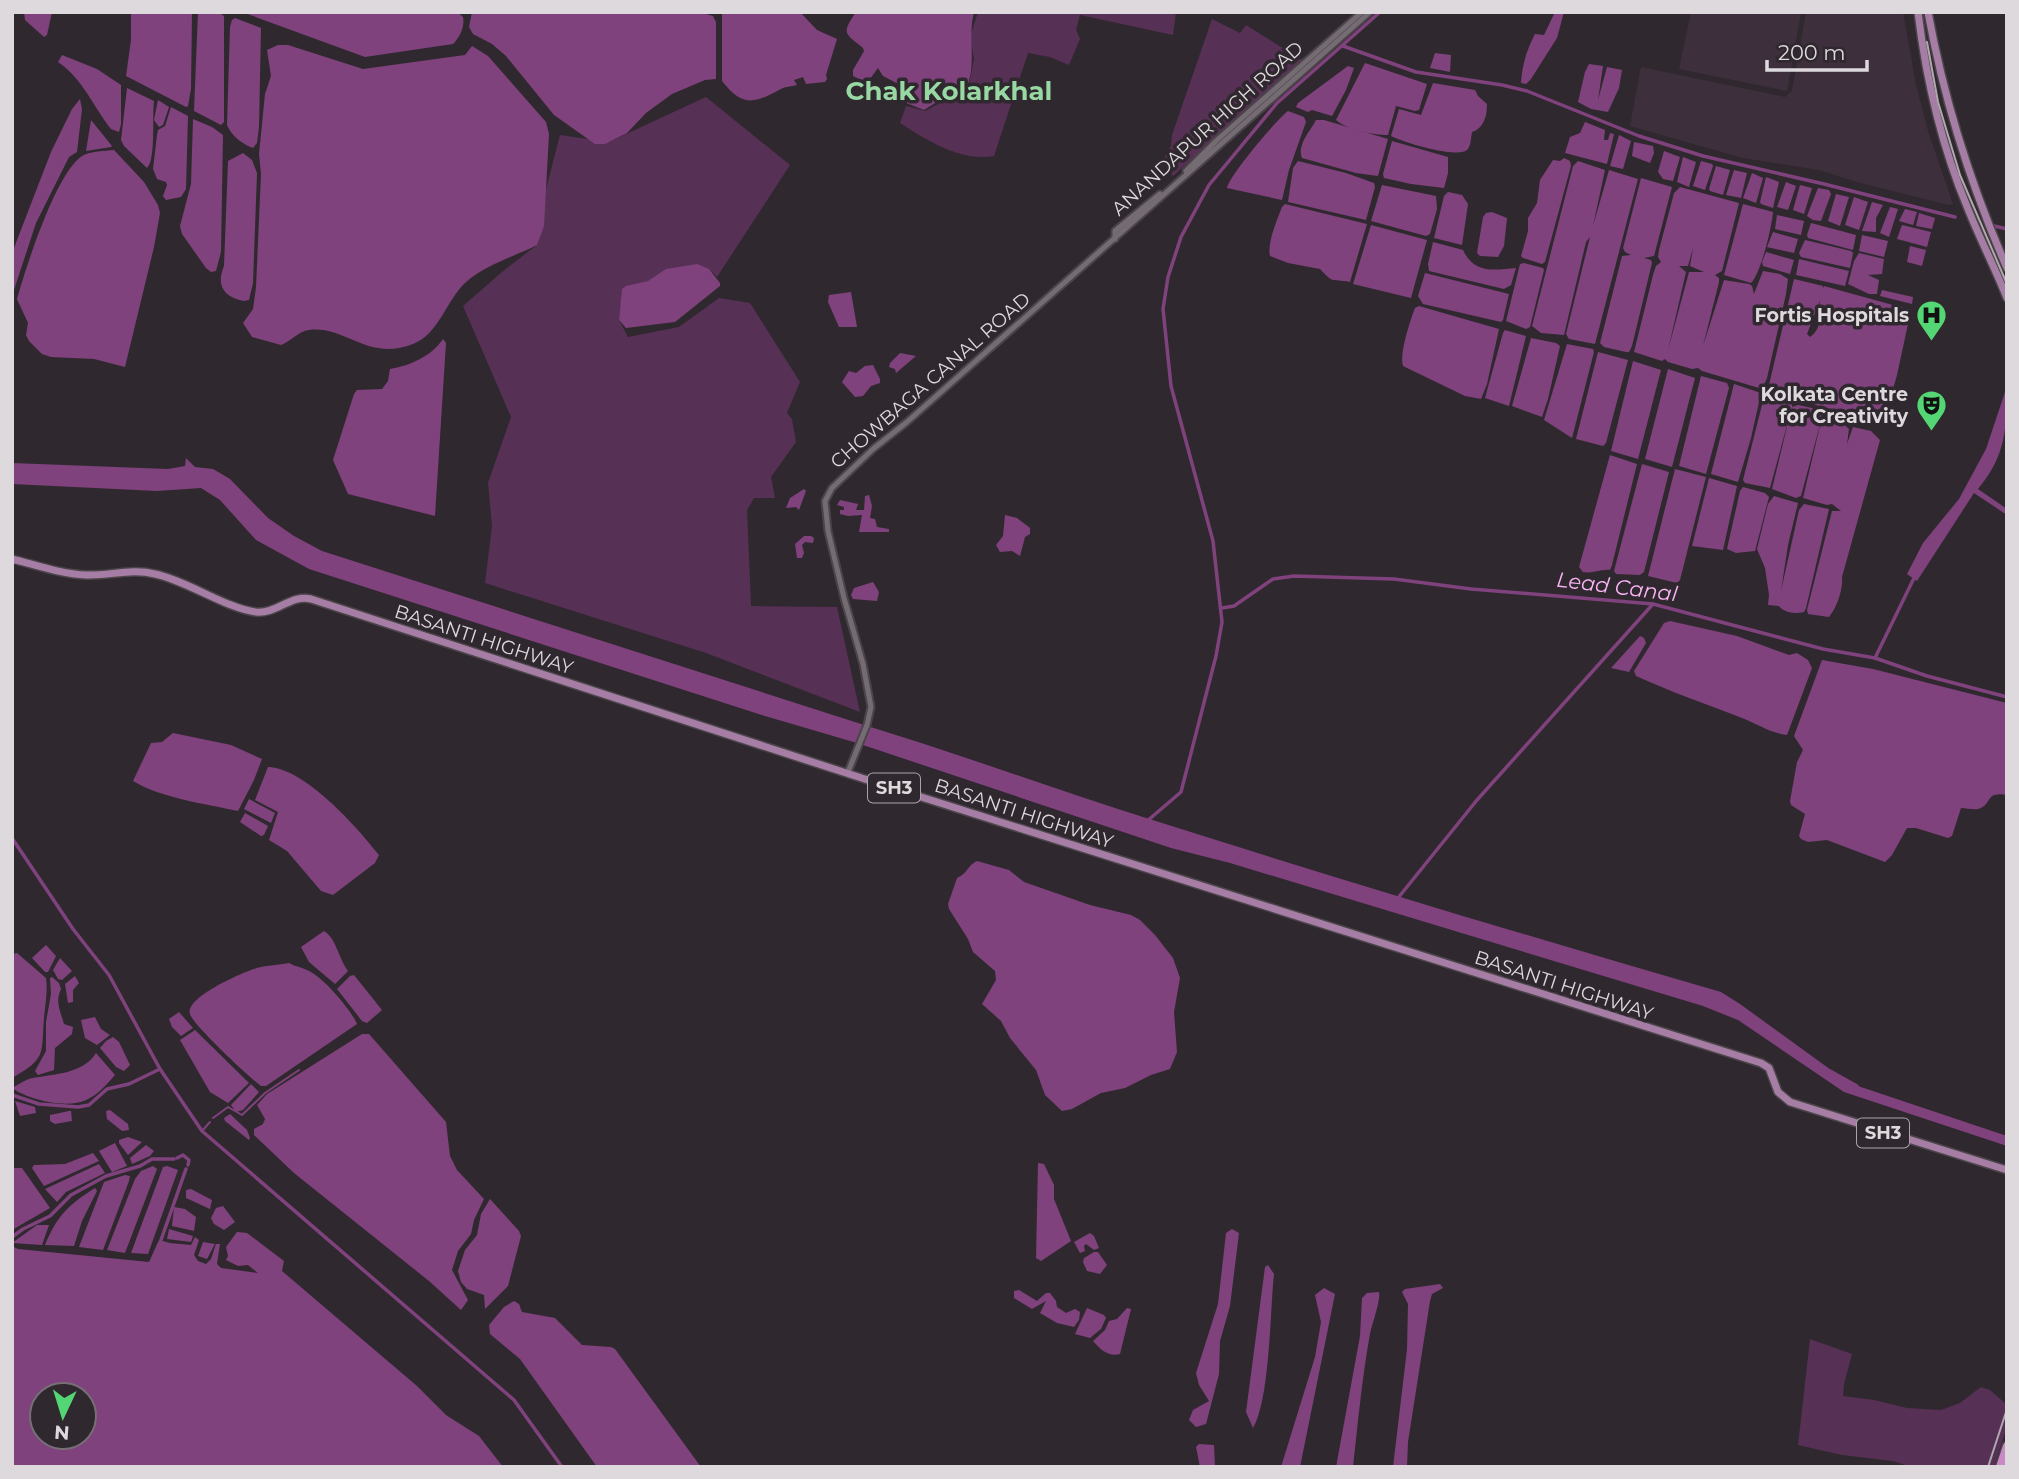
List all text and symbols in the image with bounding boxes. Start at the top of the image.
scale bar [1767,28,1867,72]
street label: ANANDAPUR HIGH ROAD [1107,36,1308,220]
text: 200 m [1778,40,1845,65]
district label: Chak Kolarkhal [846,75,1052,107]
street label: CHOWBAGA CANAL ROAD [826,287,1035,473]
hospital icon: Fortis Hospitals [1915,298,1949,342]
place label: Fortis Hospitals [1755,304,1909,327]
place label: Kolkata Centre for Creativity [1760,383,1909,428]
theatre icon: Kolkata Centre for Creativity [1914,388,1948,432]
water label: Lead Canal [1555,567,1679,606]
street label: BASANTI HIGHWAY [392,600,577,680]
road number: SH3 [868,774,920,802]
street label: BASANTI HIGHWAY [932,774,1117,854]
street label: BASANTI HIGHWAY [1472,946,1657,1026]
road number: SH3 [1857,1118,1909,1148]
north arrow [28,1381,98,1451]
text: N [53,1420,70,1444]

